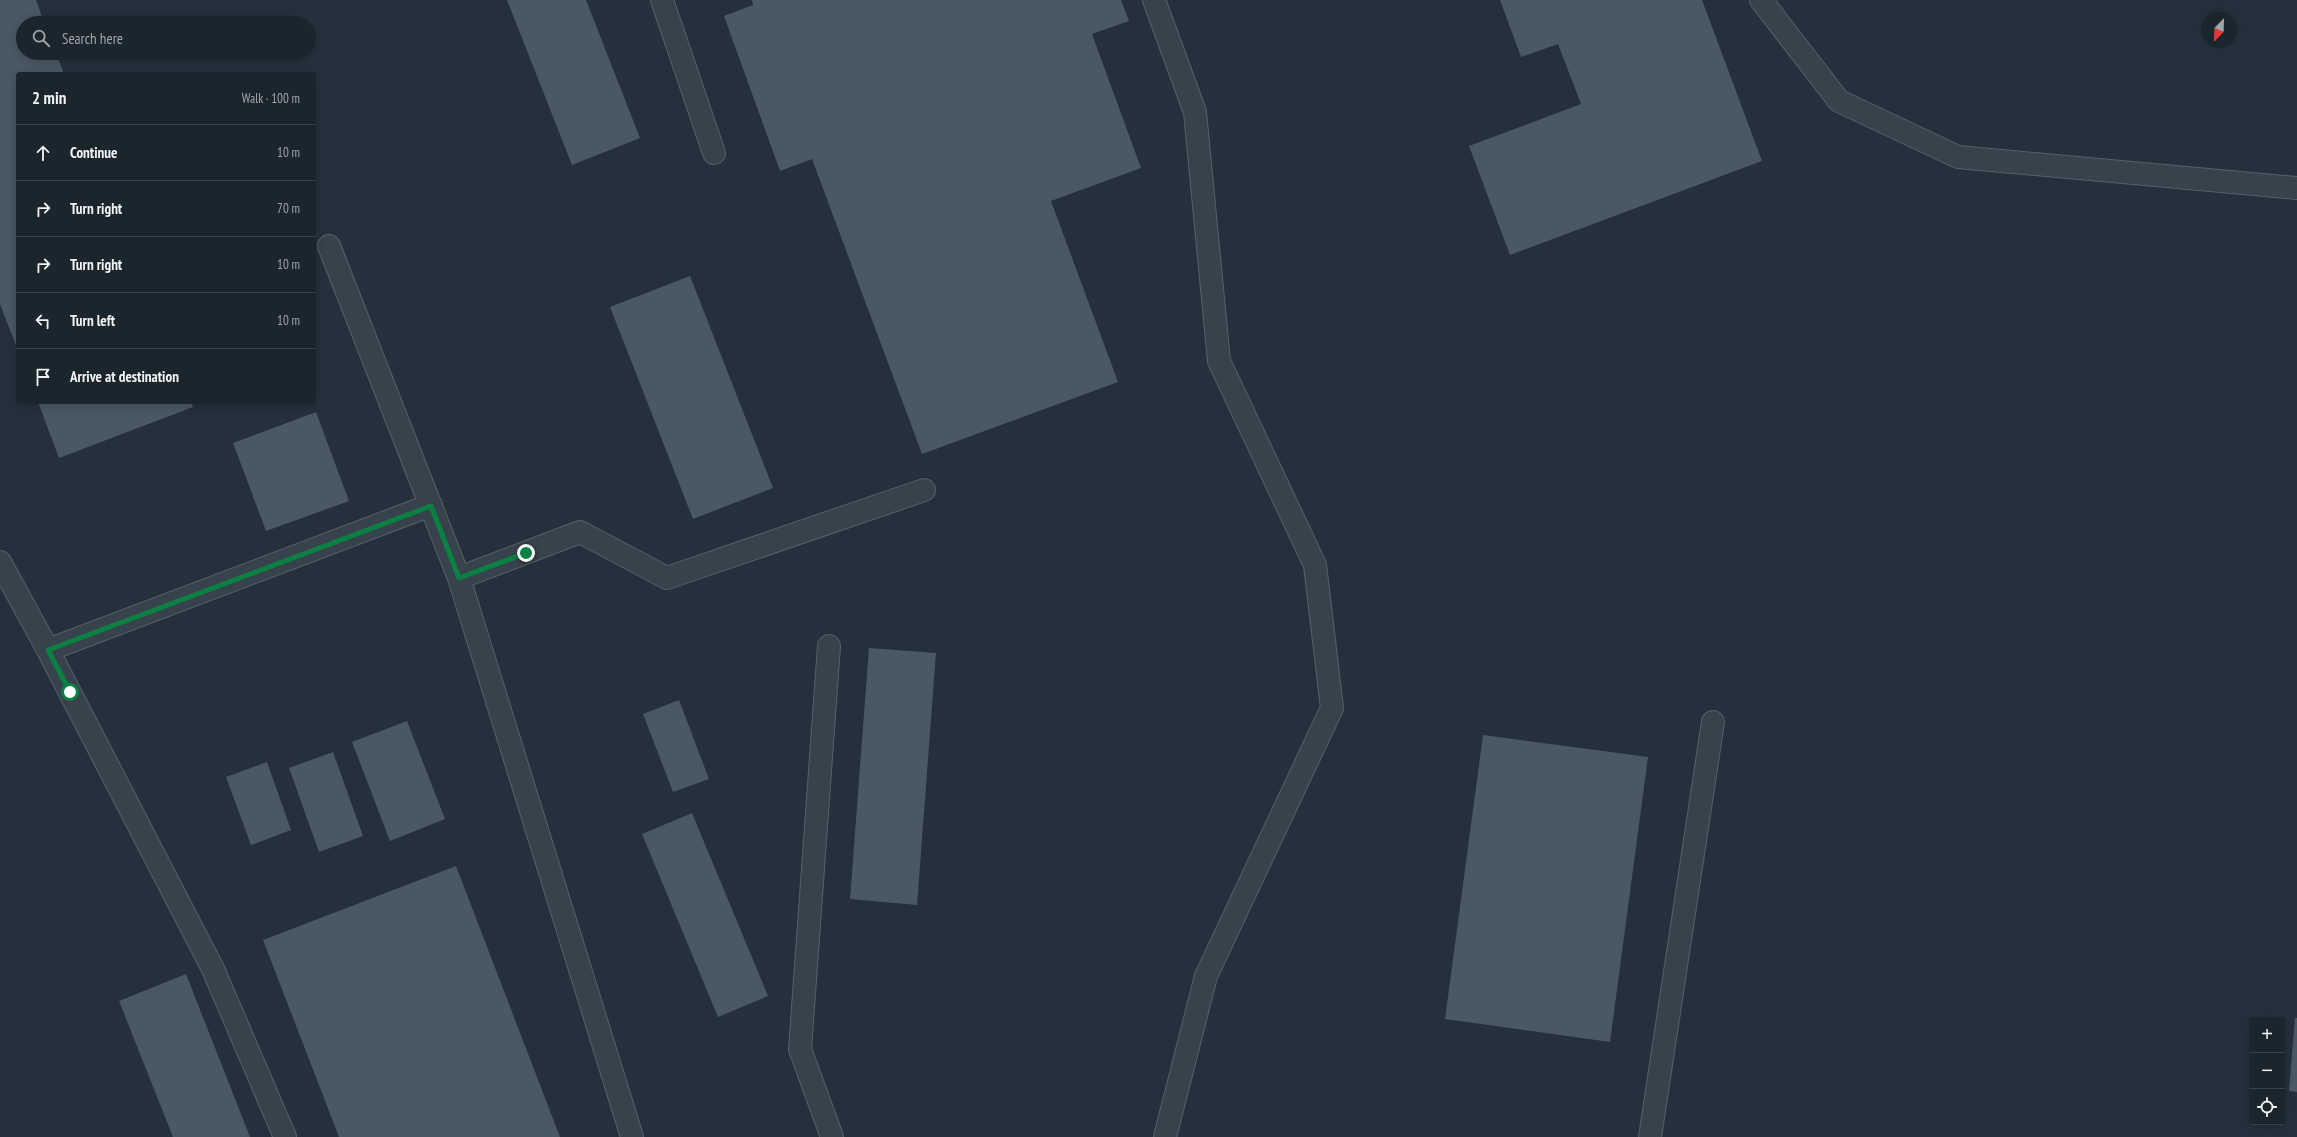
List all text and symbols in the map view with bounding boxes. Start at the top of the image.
north arrow [2201,12,2237,48]
search box [16,16,316,60]
icon: search [30,27,52,49]
text: Search here [62,29,123,48]
text: 2 min [32,87,66,109]
text: Walk · 100 m [242,90,300,107]
icon: ahead [32,142,54,164]
text: Continue [70,143,117,162]
text: 10 m [277,144,300,161]
icon: right [32,198,54,220]
text: Turn right [70,199,122,218]
text: 70 m [277,200,300,217]
icon: right [32,254,54,276]
text: Turn right [70,255,122,274]
text: 10 m [277,256,300,273]
icon: left [32,310,54,332]
text: Turn left [70,311,115,330]
text: 10 m [277,312,300,329]
icon: arrive [32,366,54,388]
text: Arrive at destination [70,367,179,386]
route end [517,544,535,562]
route start [61,683,79,701]
map controls [2249,1017,2285,1125]
button: + [2249,1017,2285,1053]
button: − [2249,1053,2285,1089]
button: locate [2249,1089,2285,1125]

